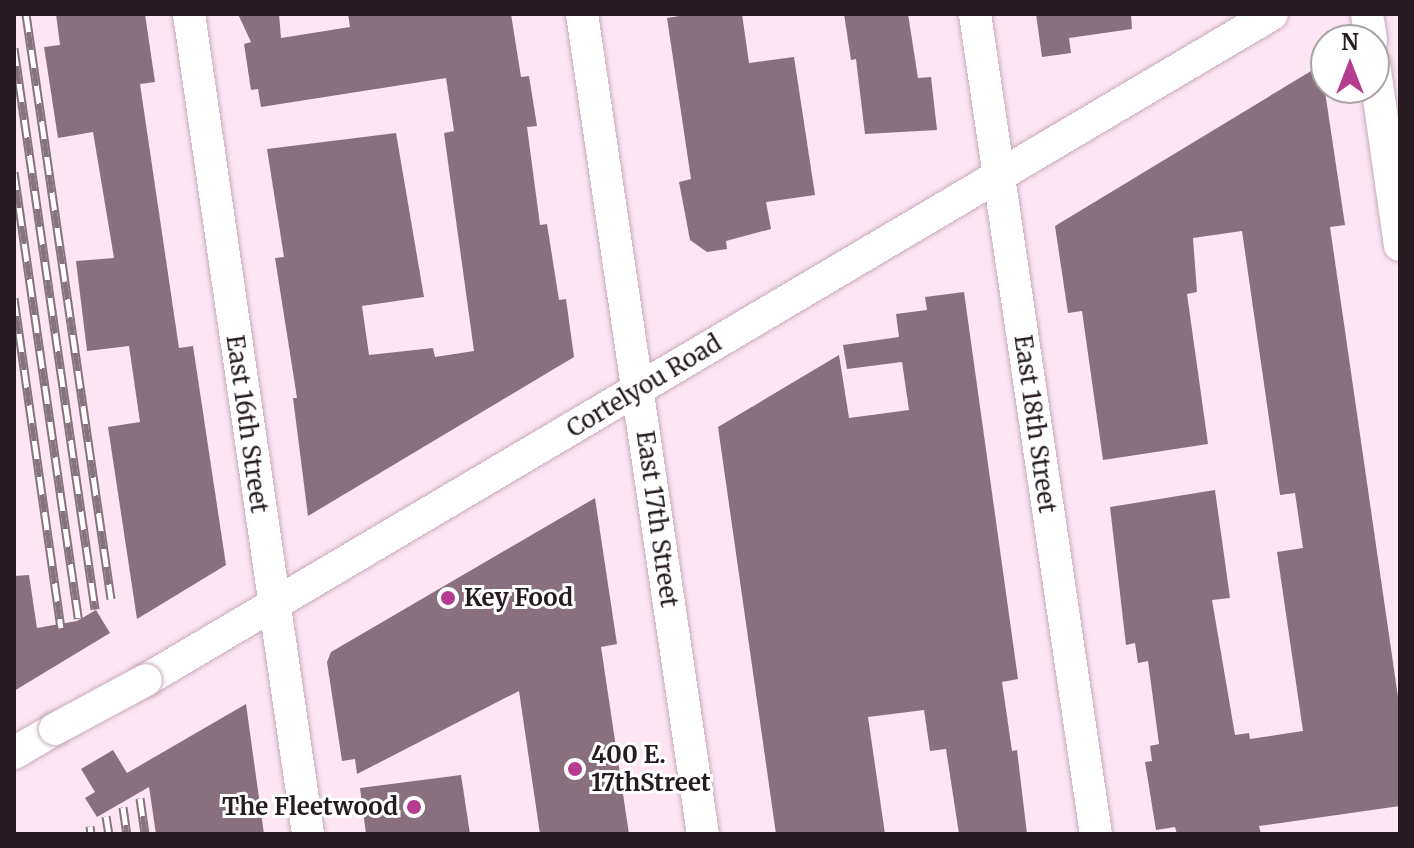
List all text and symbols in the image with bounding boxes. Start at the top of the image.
north arrow [1310,24,1390,104]
text: N [1341,28,1359,56]
street label: Cortelyou Road [561,329,727,443]
street label: East 16th Street [220,333,274,515]
street label: East 18th Street [1008,333,1062,515]
street label: East 17th Street [630,429,684,609]
place label: Key Food [464,584,573,612]
marker: Key Food [439,589,457,607]
place label: 400 E. 17thStreet [591,741,711,797]
marker: 400 E. 17thStreet [566,760,584,778]
place label: The Fleetwood [222,793,398,821]
marker: The Fleetwood [405,798,423,816]

